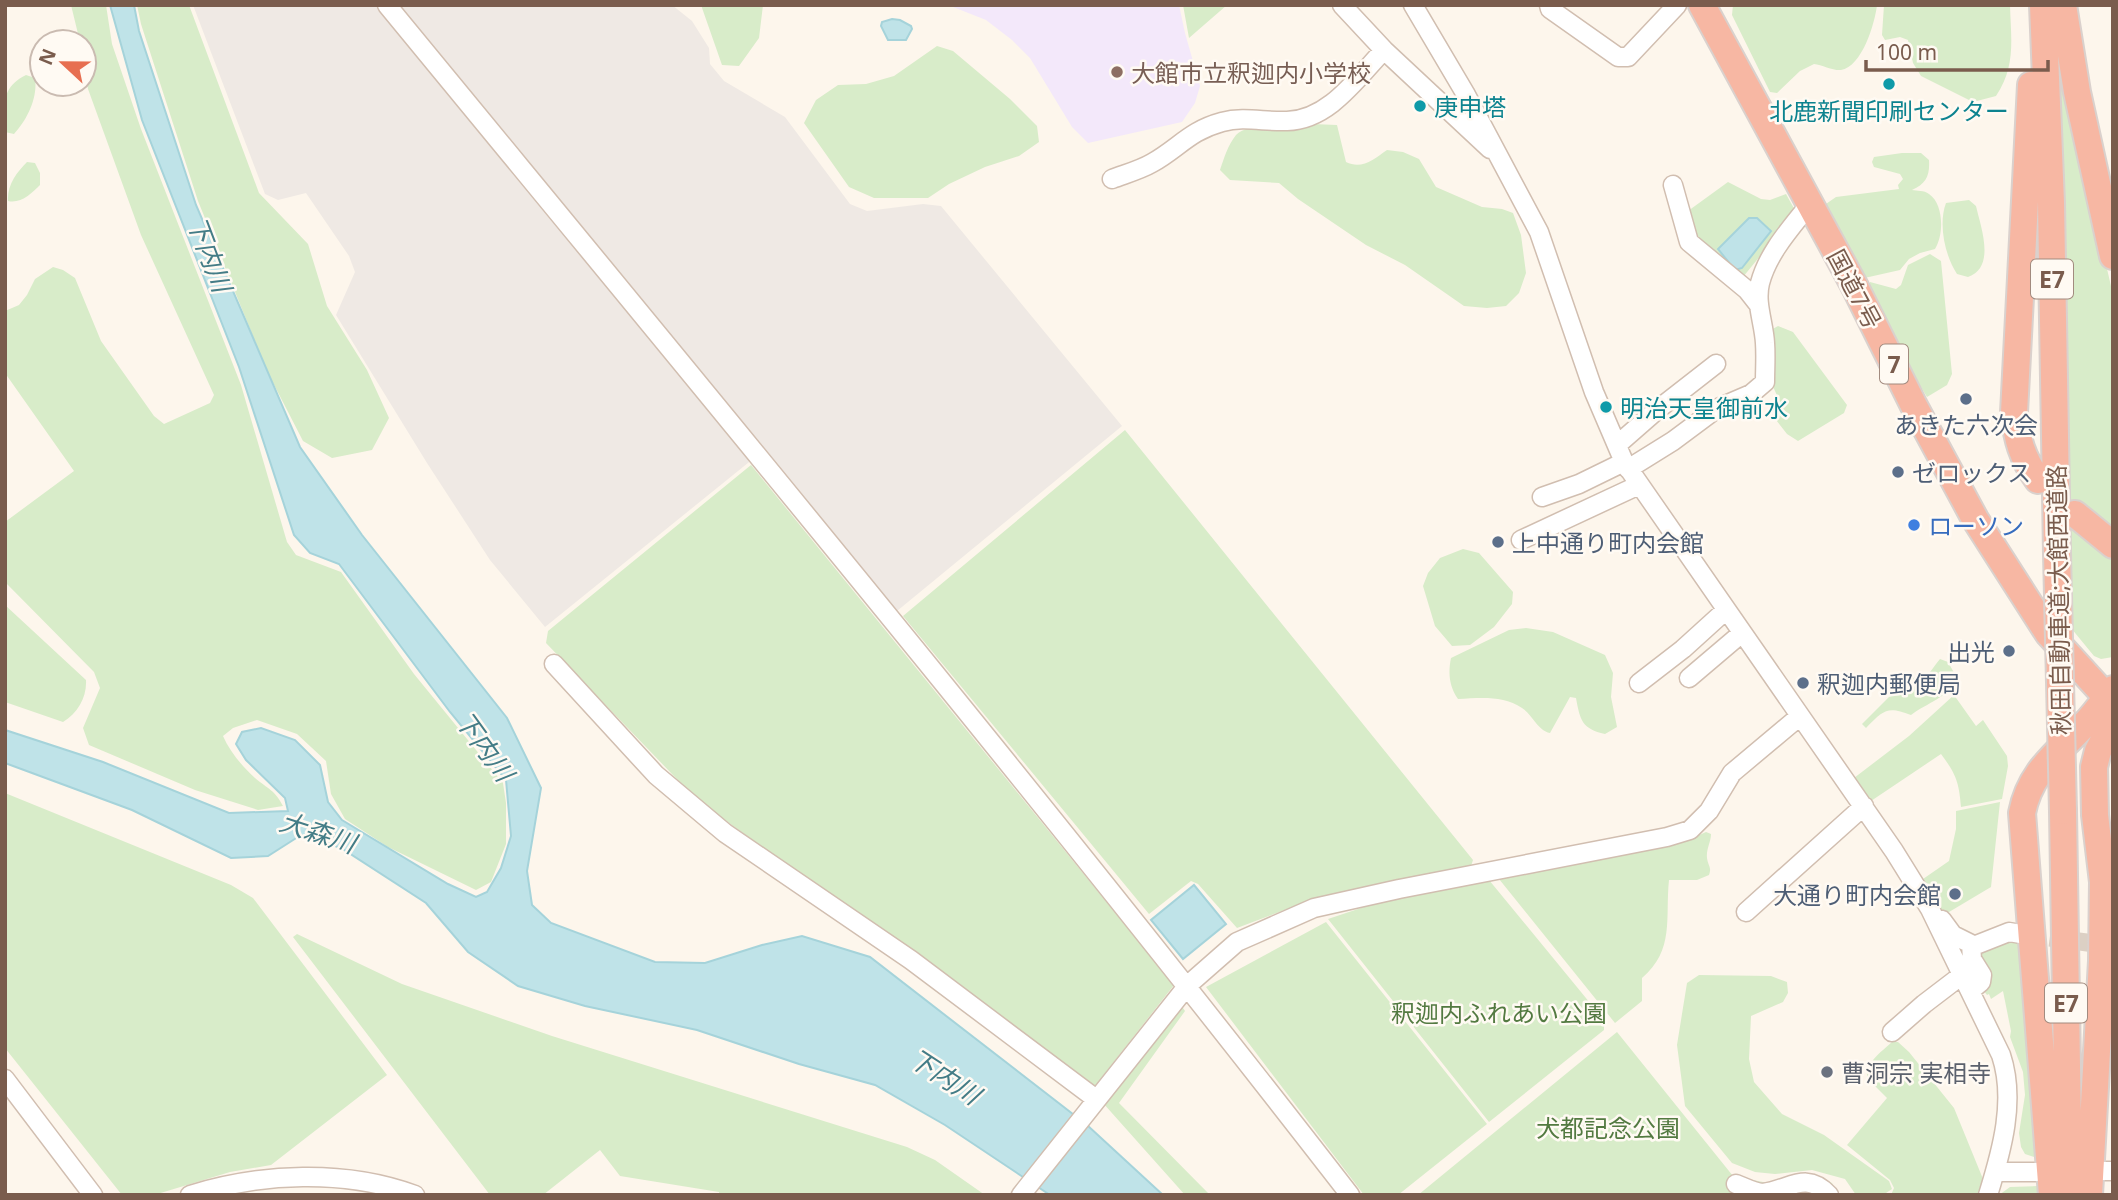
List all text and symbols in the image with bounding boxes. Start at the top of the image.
north arrow [28,28,98,98]
scale bar [1866,28,2048,72]
text: 100 m [1876,38,1937,66]
text: N [32,45,62,69]
place label: 大館市立釈迦内小学校 [1131,56,1371,89]
marker: 大館市立釈迦内小学校 [1109,64,1125,80]
marker: 北鹿新聞印刷センター [1881,76,1897,92]
place label: 庚申塔 [1434,90,1506,123]
place label: 北鹿新聞印刷センター [1769,94,2009,127]
marker: 庚申塔 [1412,98,1428,114]
water label: 下内川 [179,211,242,300]
street label: 国道7号 [1820,243,1890,335]
road number: E7 [2031,260,2073,298]
road number: 7 [1880,344,1908,384]
place label: 明治天皇御前水 [1620,391,1788,424]
marker: あきた六次会 [1958,391,1974,407]
marker: 明治天皇御前水 [1598,399,1614,415]
place label: あきた六次会 [1894,408,2038,441]
place label: ゼロックス [1912,456,2031,489]
marker: ゼロックス [1890,464,1906,480]
street label: 秋田自動車道;大館西道路 [2039,465,2077,735]
place label: ローソン [1928,509,2024,542]
marker: ローソン [1906,517,1922,533]
place label: 上中通り町内会館 [1512,526,1704,559]
marker: 上中通り町内会館 [1490,534,1506,550]
place label: 出光 [1947,635,1995,668]
marker: 出光 [2001,643,2017,659]
place label: 釈迦内郵便局 [1817,667,1961,700]
marker: 釈迦内郵便局 [1795,675,1811,691]
water label: 下内川 [448,704,524,791]
water label: 大森川 [275,803,363,862]
place label: 大通り町内会館 [1773,878,1941,911]
marker: 大通り町内会館 [1947,886,1963,902]
road number: E7 [2045,984,2087,1022]
park label: 釈迦内ふれあい公園 [1391,996,1607,1029]
water label: 下内川 [902,1040,990,1114]
place label: 曹洞宗 実相寺 [1841,1056,1991,1089]
marker: 曹洞宗 実相寺 [1819,1064,1835,1080]
park label: 犬都記念公園 [1536,1111,1680,1144]

